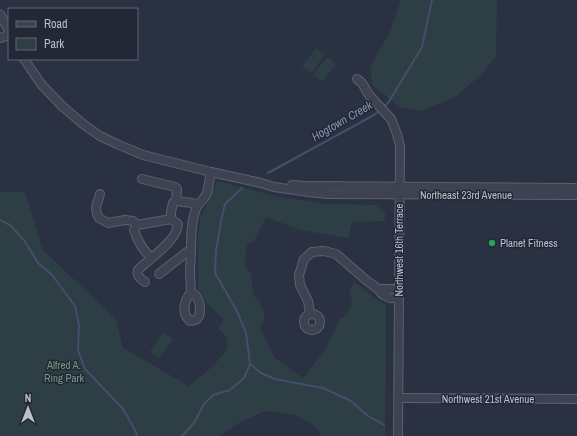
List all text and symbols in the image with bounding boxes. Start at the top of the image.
legend [8,8,138,60]
text: Road [44,16,68,32]
text: Park [44,36,64,52]
water label: Hogtown Creek [309,97,376,145]
street label: Northeast 23rd Avenue [420,188,512,202]
street label: Northwest 16th Terrace [392,203,406,297]
place label: Planet Fitness [500,236,558,250]
marker: Planet Fitness [487,238,497,248]
park label: Alfred A. Ring Park [44,358,85,385]
north arrow [8,388,48,428]
text: N [25,391,31,405]
street label: Northwest 21st Avenue [442,392,534,406]

